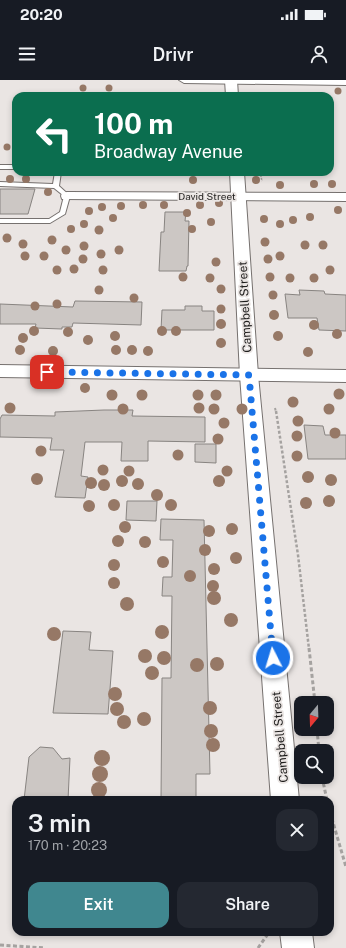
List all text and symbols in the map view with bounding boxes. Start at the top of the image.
text: 20:20 [20,6,63,23]
icon: menu [16,43,38,65]
icon: person [308,43,330,65]
text: Drivr [152,44,194,65]
text: 100 m [94,107,173,140]
icon: left [28,108,80,160]
text: Broadway Avenue [94,141,243,162]
street label: David Street [178,190,236,202]
street label: Campbell Street [236,261,254,353]
pin [30,355,64,389]
icon: arrive [36,361,58,383]
position arrow [252,637,294,679]
street label: Campbell Street [269,691,291,783]
north arrow [294,696,334,736]
map controls [294,696,334,784]
button: search [294,744,334,784]
text: 3 min [28,809,91,837]
button: close [276,809,318,851]
text: 170 m · 20:23 [28,838,107,853]
button: Exit [28,882,169,928]
button: Share [177,882,318,928]

